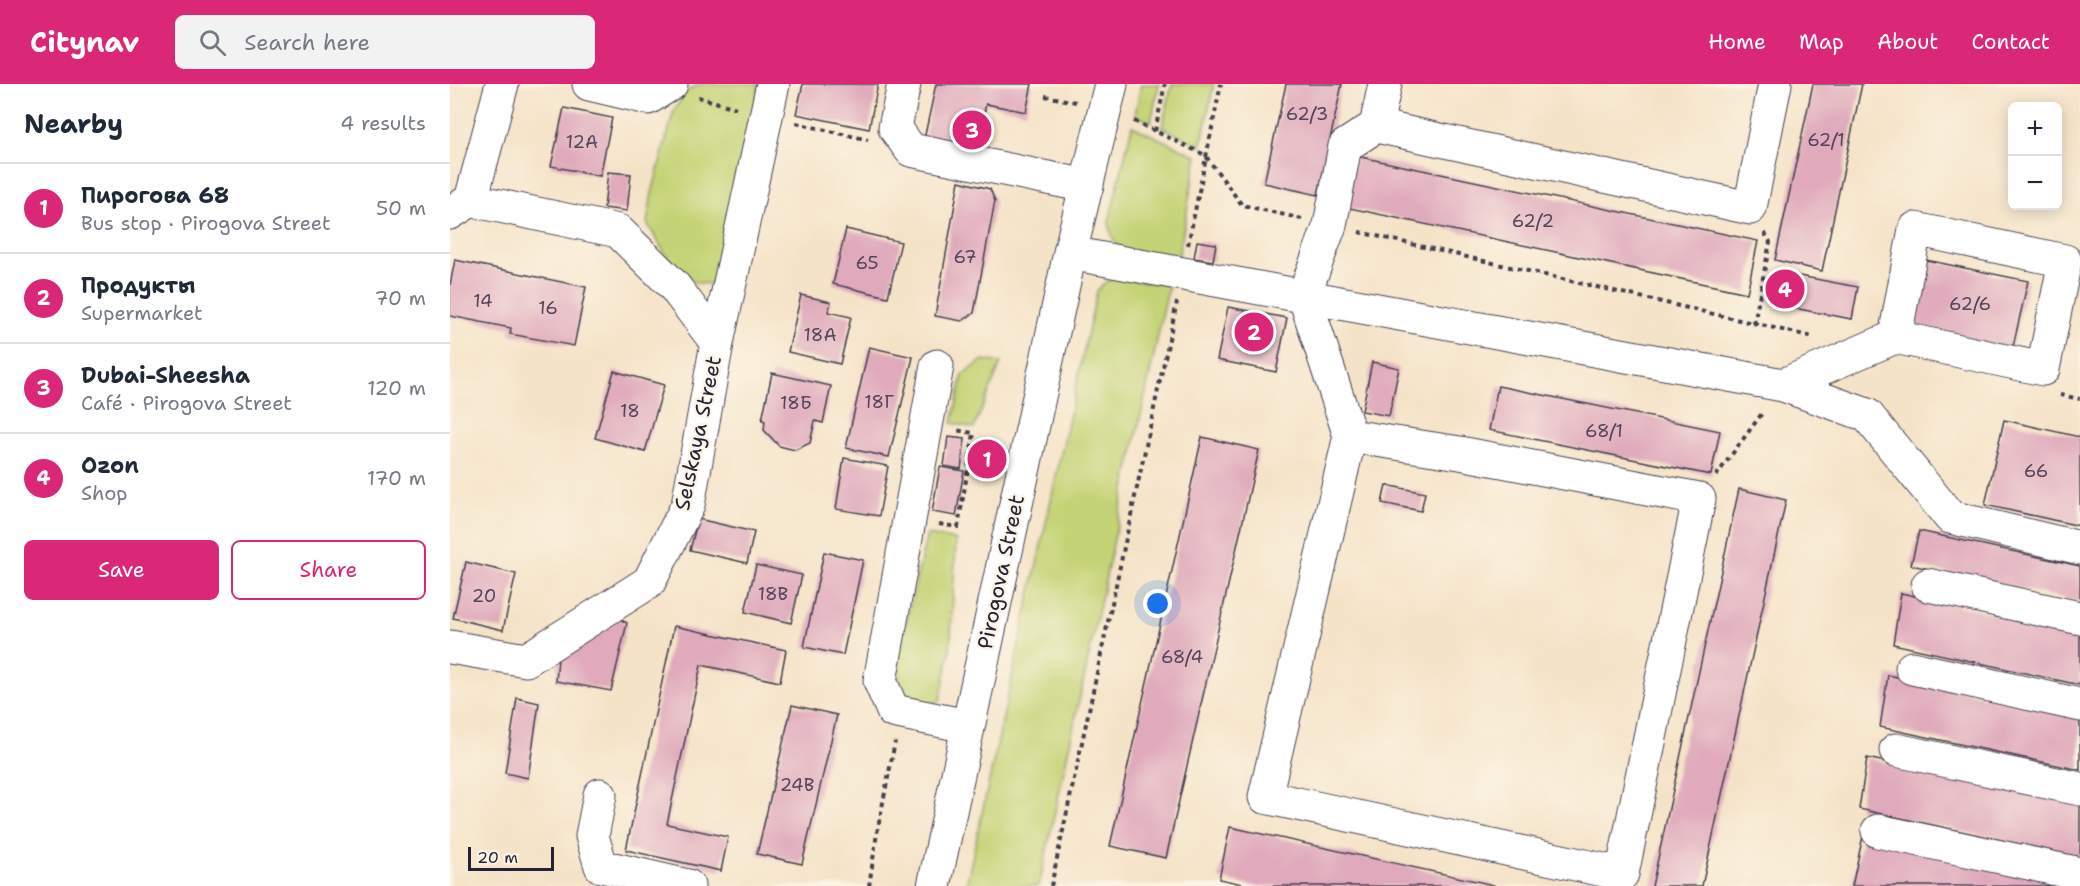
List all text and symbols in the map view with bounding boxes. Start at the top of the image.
search box [175,15,595,69]
text: Citynav [30,23,139,61]
icon: search [196,26,229,59]
text: Search here [244,28,370,57]
text: Home [1708,28,1766,56]
text: Map [1799,28,1844,56]
text: About [1877,28,1938,56]
text: Contact [1971,28,2050,56]
house number: 62/3 [1286,102,1328,126]
map controls [2008,102,2062,210]
button: + [2008,102,2062,156]
text: Nearby [24,106,123,141]
pin: 3 [952,108,992,152]
text: 4 results [340,110,426,136]
house number: 62/1 [1807,128,1845,152]
house number: 12А [566,130,598,154]
button: − [2008,156,2062,210]
text: Пирогова 68 [81,181,229,210]
text: 1 [39,195,48,221]
text: 50 m [376,195,426,221]
house number: 62/2 [1512,209,1554,233]
text: Bus stop · Pirogova Street [81,210,331,236]
house number: 67 [953,245,977,269]
house number: 65 [856,251,878,275]
pin: 4 [1766,266,1804,312]
text: Продукты [81,271,195,300]
text: 2 [37,285,51,311]
text: 70 m [374,285,426,311]
house number: 14 [473,289,493,313]
house number: 62/6 [1949,292,1991,316]
house number: 16 [538,296,558,320]
text: Supermarket [81,300,203,326]
pin: 2 [1234,310,1274,354]
house number: 18А [804,323,836,347]
street label: Selskaya Street [668,353,728,513]
text: Dubai-Sheesha [81,361,250,390]
text: 3 [37,375,51,401]
text: 120 m [367,375,426,401]
text: Café · Pirogova Street [81,390,292,416]
house number: 18Г [864,390,894,414]
house number: 18Б [780,391,812,415]
house number: 18 [620,399,640,423]
house number: 68/1 [1585,419,1623,443]
pin: 1 [968,436,1006,482]
text: Ozon [81,451,139,480]
house number: 66 [2024,459,2048,483]
text: 4 [37,465,51,491]
text: 170 m [367,465,426,491]
text: Shop [81,480,128,506]
street label: Pirogova Street [971,492,1031,652]
button: Save [24,540,219,600]
button: Share [231,540,426,600]
house number: 18В [758,582,788,606]
house number: 20 [472,584,496,608]
your location [1143,589,1172,618]
house number: 68/4 [1161,645,1203,669]
house number: 24В [780,773,814,797]
scale bar [468,844,554,872]
text: 20 m [477,847,518,868]

